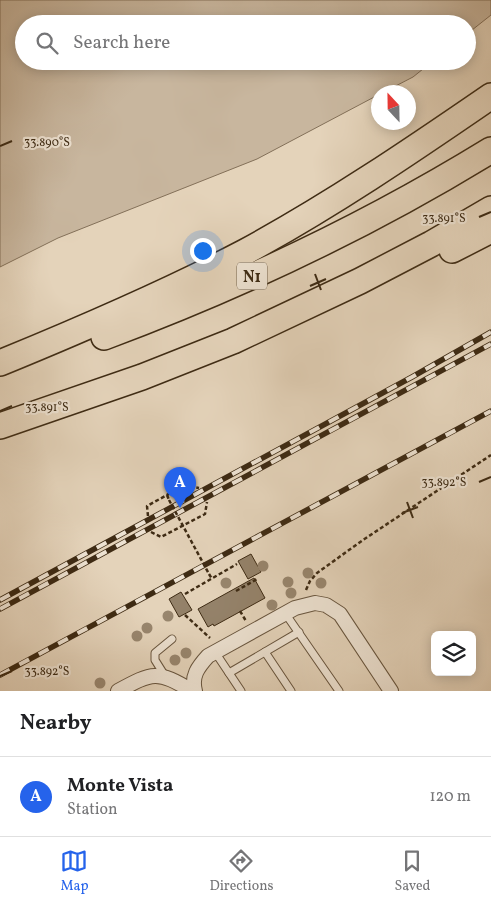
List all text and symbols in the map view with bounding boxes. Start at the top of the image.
search box [15,15,476,70]
icon: search [33,29,61,57]
text: Search here [73,30,170,56]
north arrow [371,85,416,130]
text: 33.890°S [24,135,70,151]
text: 33.891°S [422,211,466,227]
your location [190,238,216,264]
road number: N1 [237,262,267,290]
text: 33.891°S [25,400,69,416]
pin: A [164,467,196,508]
text: 33.892°S [422,475,466,491]
map controls [431,631,476,676]
button: layers [431,631,476,676]
text: 33.892°S [25,664,69,680]
text: Nearby [20,709,91,738]
text: Monte Vista [67,773,173,799]
text: A [30,786,42,808]
text: 120 m [429,786,471,808]
text: Station [67,799,118,821]
tab: Map [60,847,88,896]
tab: Directions [209,847,274,896]
tab: Saved [394,847,431,896]

